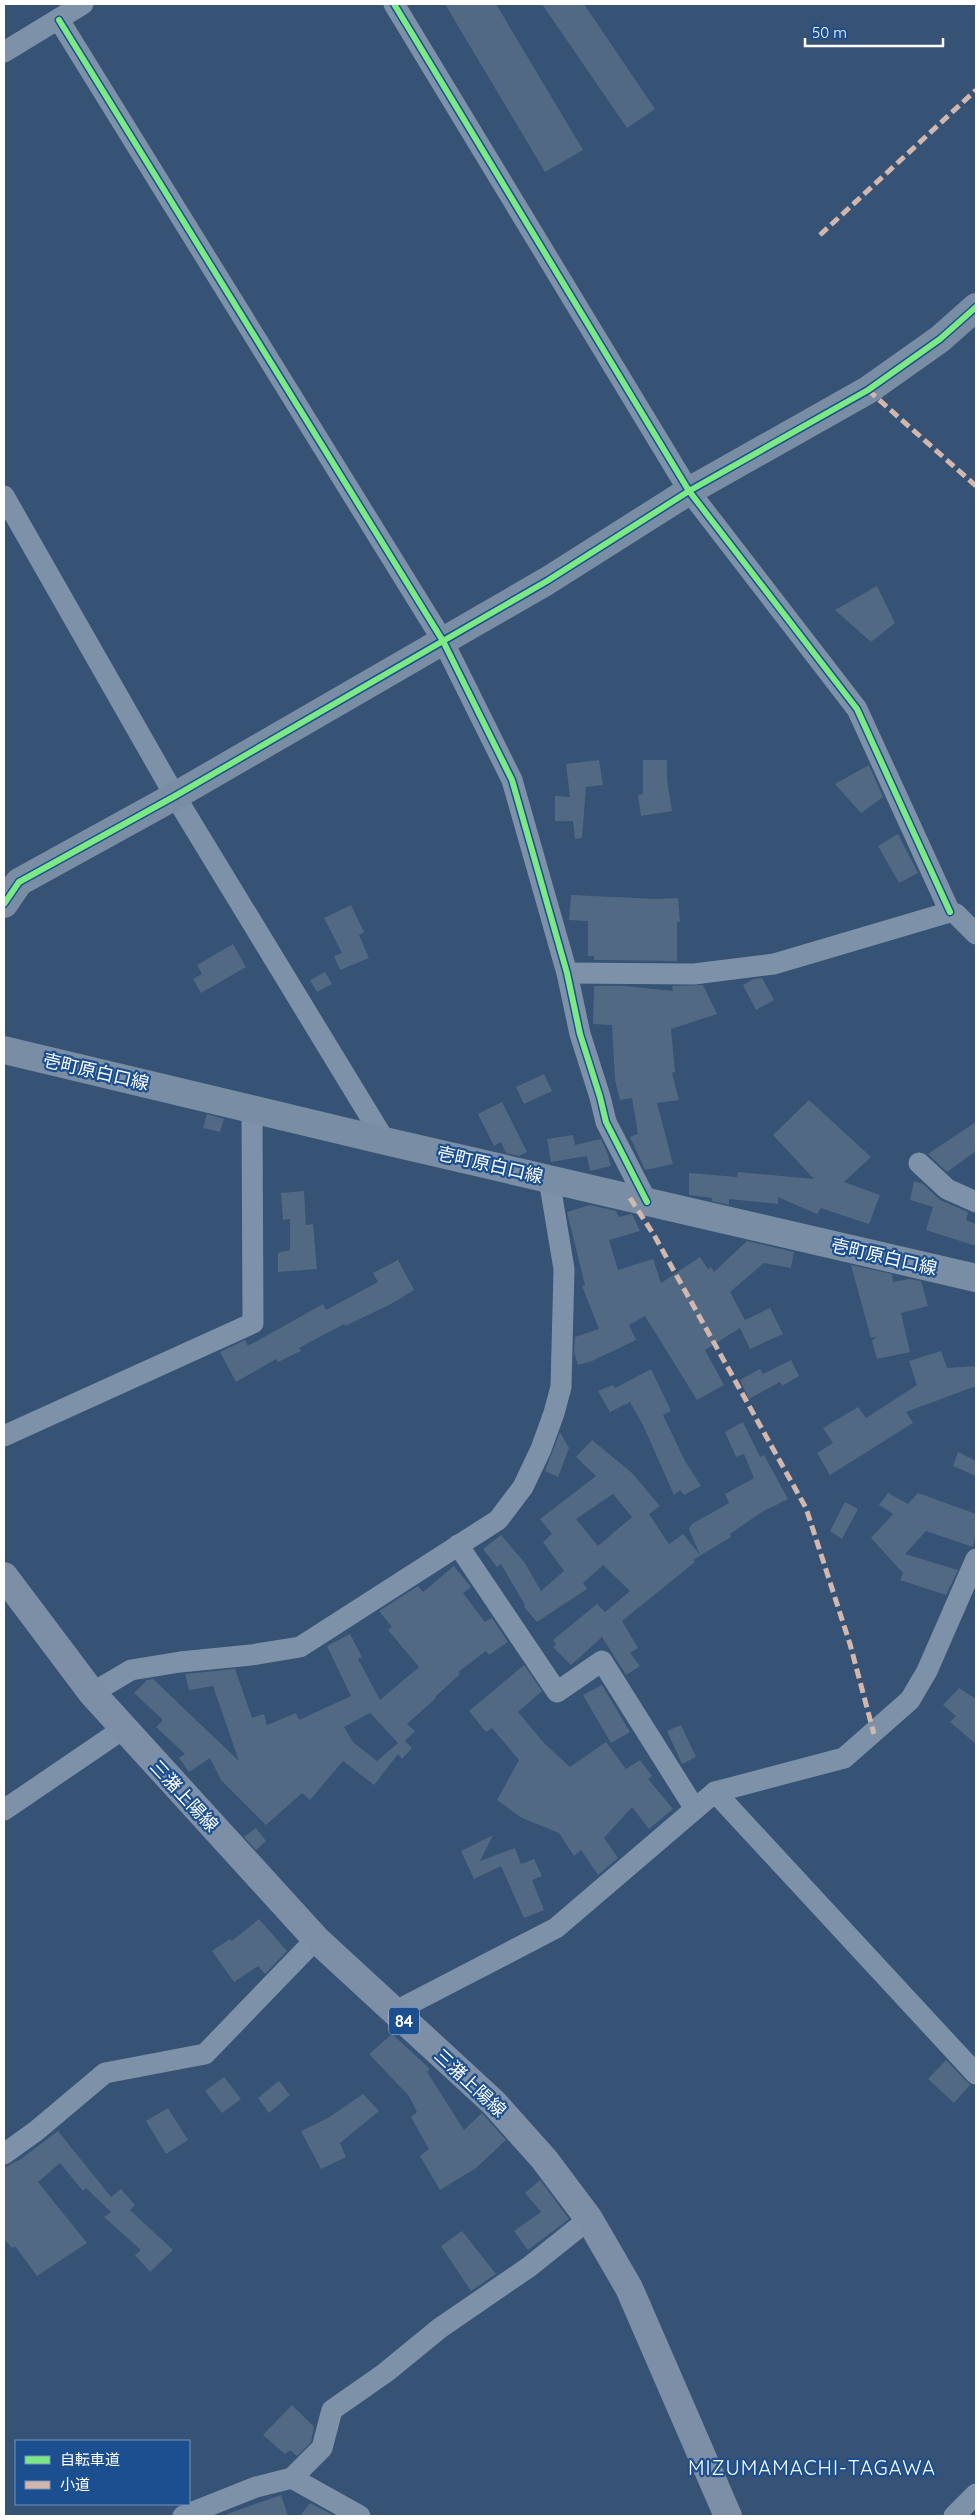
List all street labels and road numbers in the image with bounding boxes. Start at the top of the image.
street label: 壱町原白口線 [41,1048,151,1095]
street label: 壱町原白口線 [435,1141,545,1188]
street label: 壱町原白口線 [829,1233,939,1280]
street label: 三潴上陽線 [145,1755,223,1836]
road number: 84 [389,2008,419,2034]
street label: 三潴上陽線 [430,2044,511,2122]

